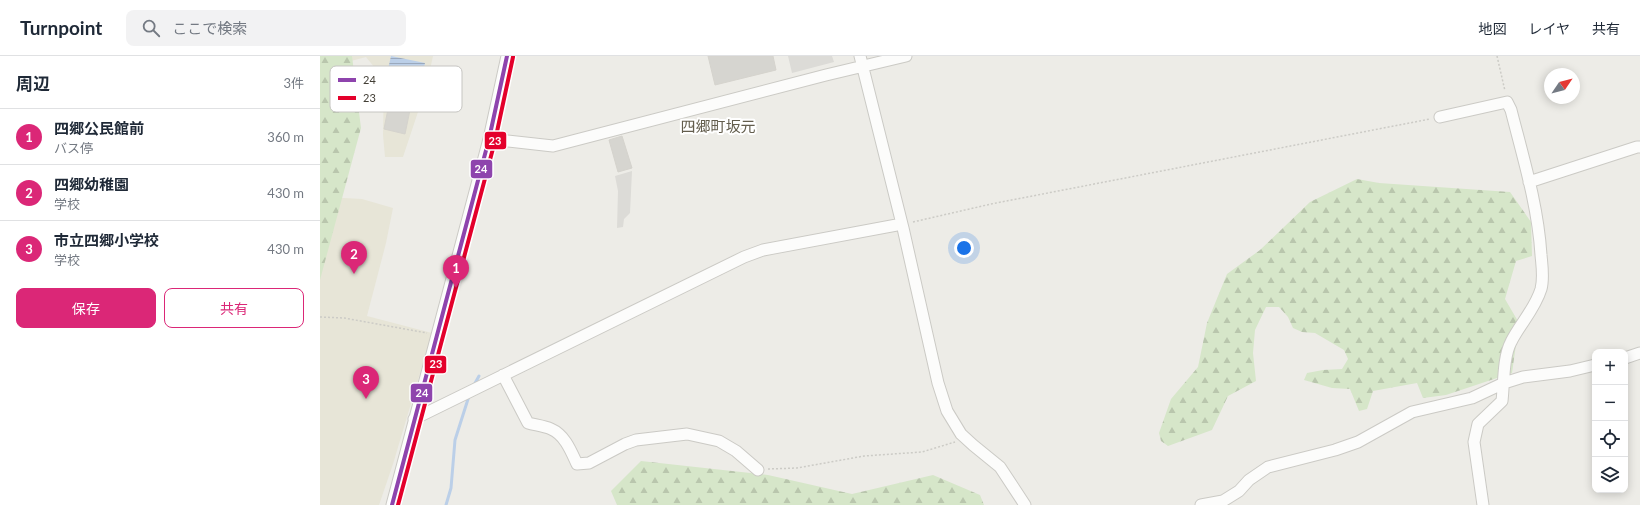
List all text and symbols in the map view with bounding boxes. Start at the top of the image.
search box [126,10,406,46]
text: Turnpoint [20,16,102,39]
icon: search [140,17,162,39]
text: ここで検索 [172,19,247,37]
text: 地図 [1478,20,1506,37]
text: レイヤ [1528,20,1570,37]
text: 共有 [1592,20,1620,37]
legend [330,66,462,112]
north arrow [1544,68,1580,104]
text: 周辺 [16,73,50,94]
text: 24 [363,73,376,86]
text: 3件 [283,75,304,91]
text: 23 [363,91,376,104]
district label: 四郷町坂元 [680,117,756,135]
text: 四郷公民館前 [54,119,144,137]
text: 1 [25,129,33,145]
text: 360 m [267,129,304,145]
line badge: 23 [484,131,507,150]
text: 23 [489,134,501,147]
text: バス停 [54,140,93,156]
line badge: 24 [470,159,493,179]
text: 24 [475,162,488,175]
text: 四郷幼稚園 [54,175,129,193]
text: 2 [25,185,33,201]
text: 430 m [267,185,304,201]
text: 学校 [54,196,80,212]
text: 市立四郷小学校 [54,231,159,249]
your location [954,238,974,258]
text: 3 [25,241,33,257]
text: 430 m [267,241,304,257]
pin: 2 [341,241,367,274]
text: 学校 [54,252,80,268]
pin: 1 [443,255,469,288]
button: 保存 [16,288,156,328]
button: 共有 [164,288,304,328]
map controls [1592,349,1628,493]
button: + [1592,349,1628,385]
line badge: 23 [424,355,447,374]
text: 23 [430,357,442,370]
pin: 3 [353,366,379,399]
line badge: 24 [410,383,433,403]
button: − [1592,385,1628,421]
text: 24 [416,386,429,399]
button: locate [1592,421,1628,457]
button: layers [1592,457,1628,493]

